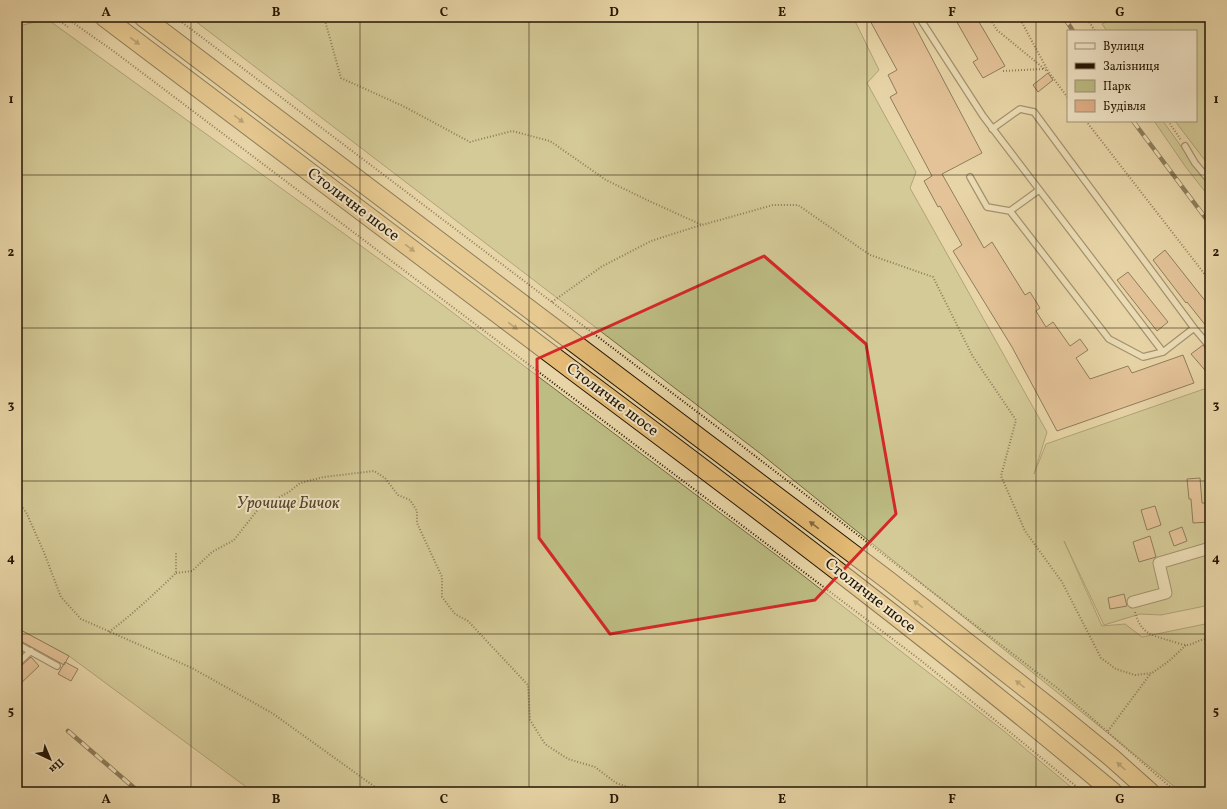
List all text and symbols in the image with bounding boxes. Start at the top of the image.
text: A [101,4,111,22]
text: B [272,4,281,22]
text: C [440,4,448,22]
text: D [609,4,619,22]
text: E [778,4,786,22]
text: F [948,4,956,22]
text: G [1115,4,1125,22]
legend [1067,30,1197,122]
one-way arrow [129,36,140,45]
text: Вулиця [1103,39,1144,55]
text: Залізниця [1103,59,1159,75]
text: Парк [1103,79,1131,95]
text: 1 [8,91,14,109]
text: 1 [1213,91,1219,109]
text: Будівля [1103,99,1146,115]
one-way arrow [233,115,244,123]
street label: Столичне шосе [302,163,404,247]
one-way arrow [404,243,415,252]
text: 2 [8,244,15,262]
text: 2 [1213,244,1220,262]
one-way arrow [508,322,519,330]
street label: Столичне шосе [561,358,663,442]
text: 3 [8,397,15,415]
text: 3 [1213,397,1220,415]
park label: Урочище Бичок [237,493,340,515]
one-way arrow [809,520,820,529]
text: 4 [7,550,15,568]
text: 4 [1212,550,1220,568]
street label: Столичне шосе [820,553,920,639]
one-way arrow [912,599,923,608]
one-way arrow [1014,680,1025,688]
text: 5 [8,703,14,721]
text: 5 [1213,703,1219,721]
north arrow [30,739,70,779]
text: Пн [45,754,67,776]
one-way arrow [1115,762,1126,771]
text: A [101,791,111,809]
text: B [272,791,281,809]
text: C [440,791,448,809]
text: D [609,791,619,809]
text: E [778,791,786,809]
text: F [948,791,956,809]
text: G [1115,791,1125,809]

